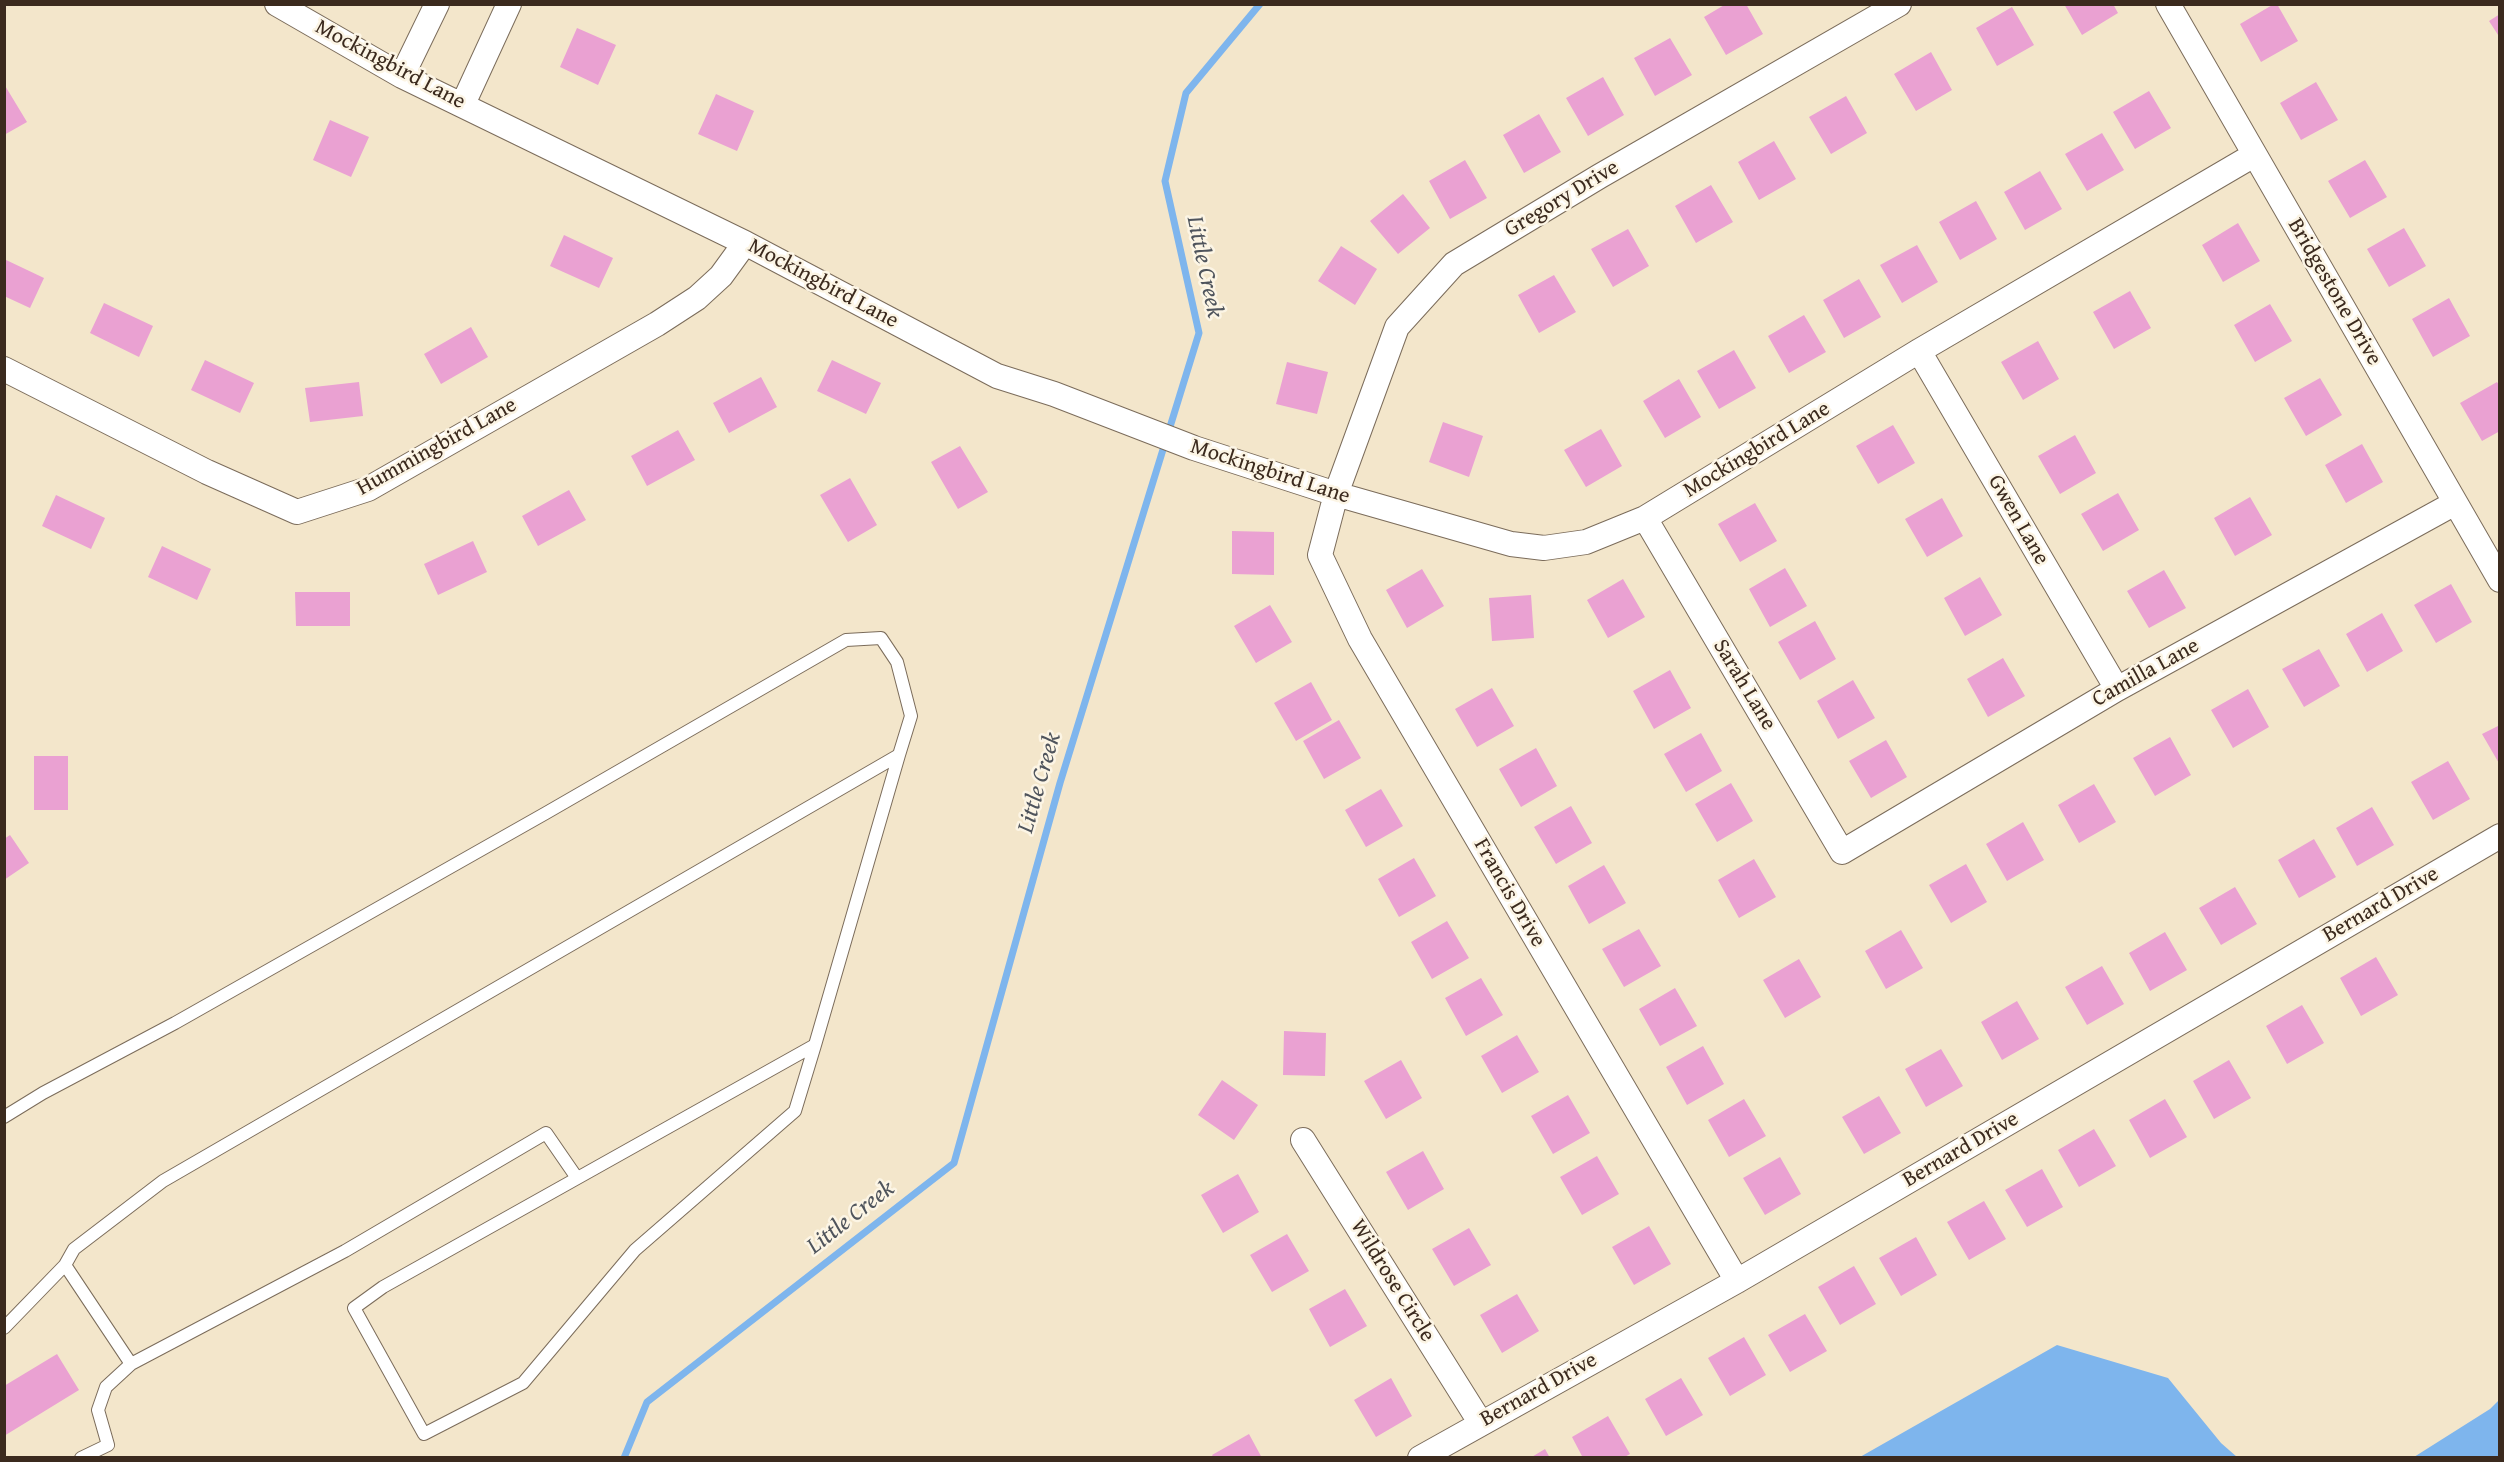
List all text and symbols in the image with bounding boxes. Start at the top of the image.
street label: Mockingbird Lane [310,14,470,116]
street label: Gregory Drive [1500,155,1624,243]
water label: Little Creek [1179,213,1229,321]
street label: Bridgestone Drive [2281,214,2387,370]
street label: Mockingbird Lane [743,233,903,335]
street label: Hummingbird Lane [352,392,522,502]
street label: Mockingbird Lane [1679,396,1835,504]
street label: Mockingbird Lane [1187,434,1353,510]
street label: Gwen Lane [1982,470,2054,570]
street label: Camilla Lane [2088,633,2204,713]
street label: Sarah Lane [1707,635,1781,735]
water label: Little Creek [1012,729,1068,837]
street label: Francis Drive [1467,834,1551,952]
street label: Bernard Drive [2318,861,2444,949]
street label: Bernard Drive [1898,1106,2024,1194]
water label: Little Creek [801,1175,901,1261]
street label: Wildrose Circle [1344,1215,1440,1347]
street label: Bernard Drive [1476,1347,1602,1433]

